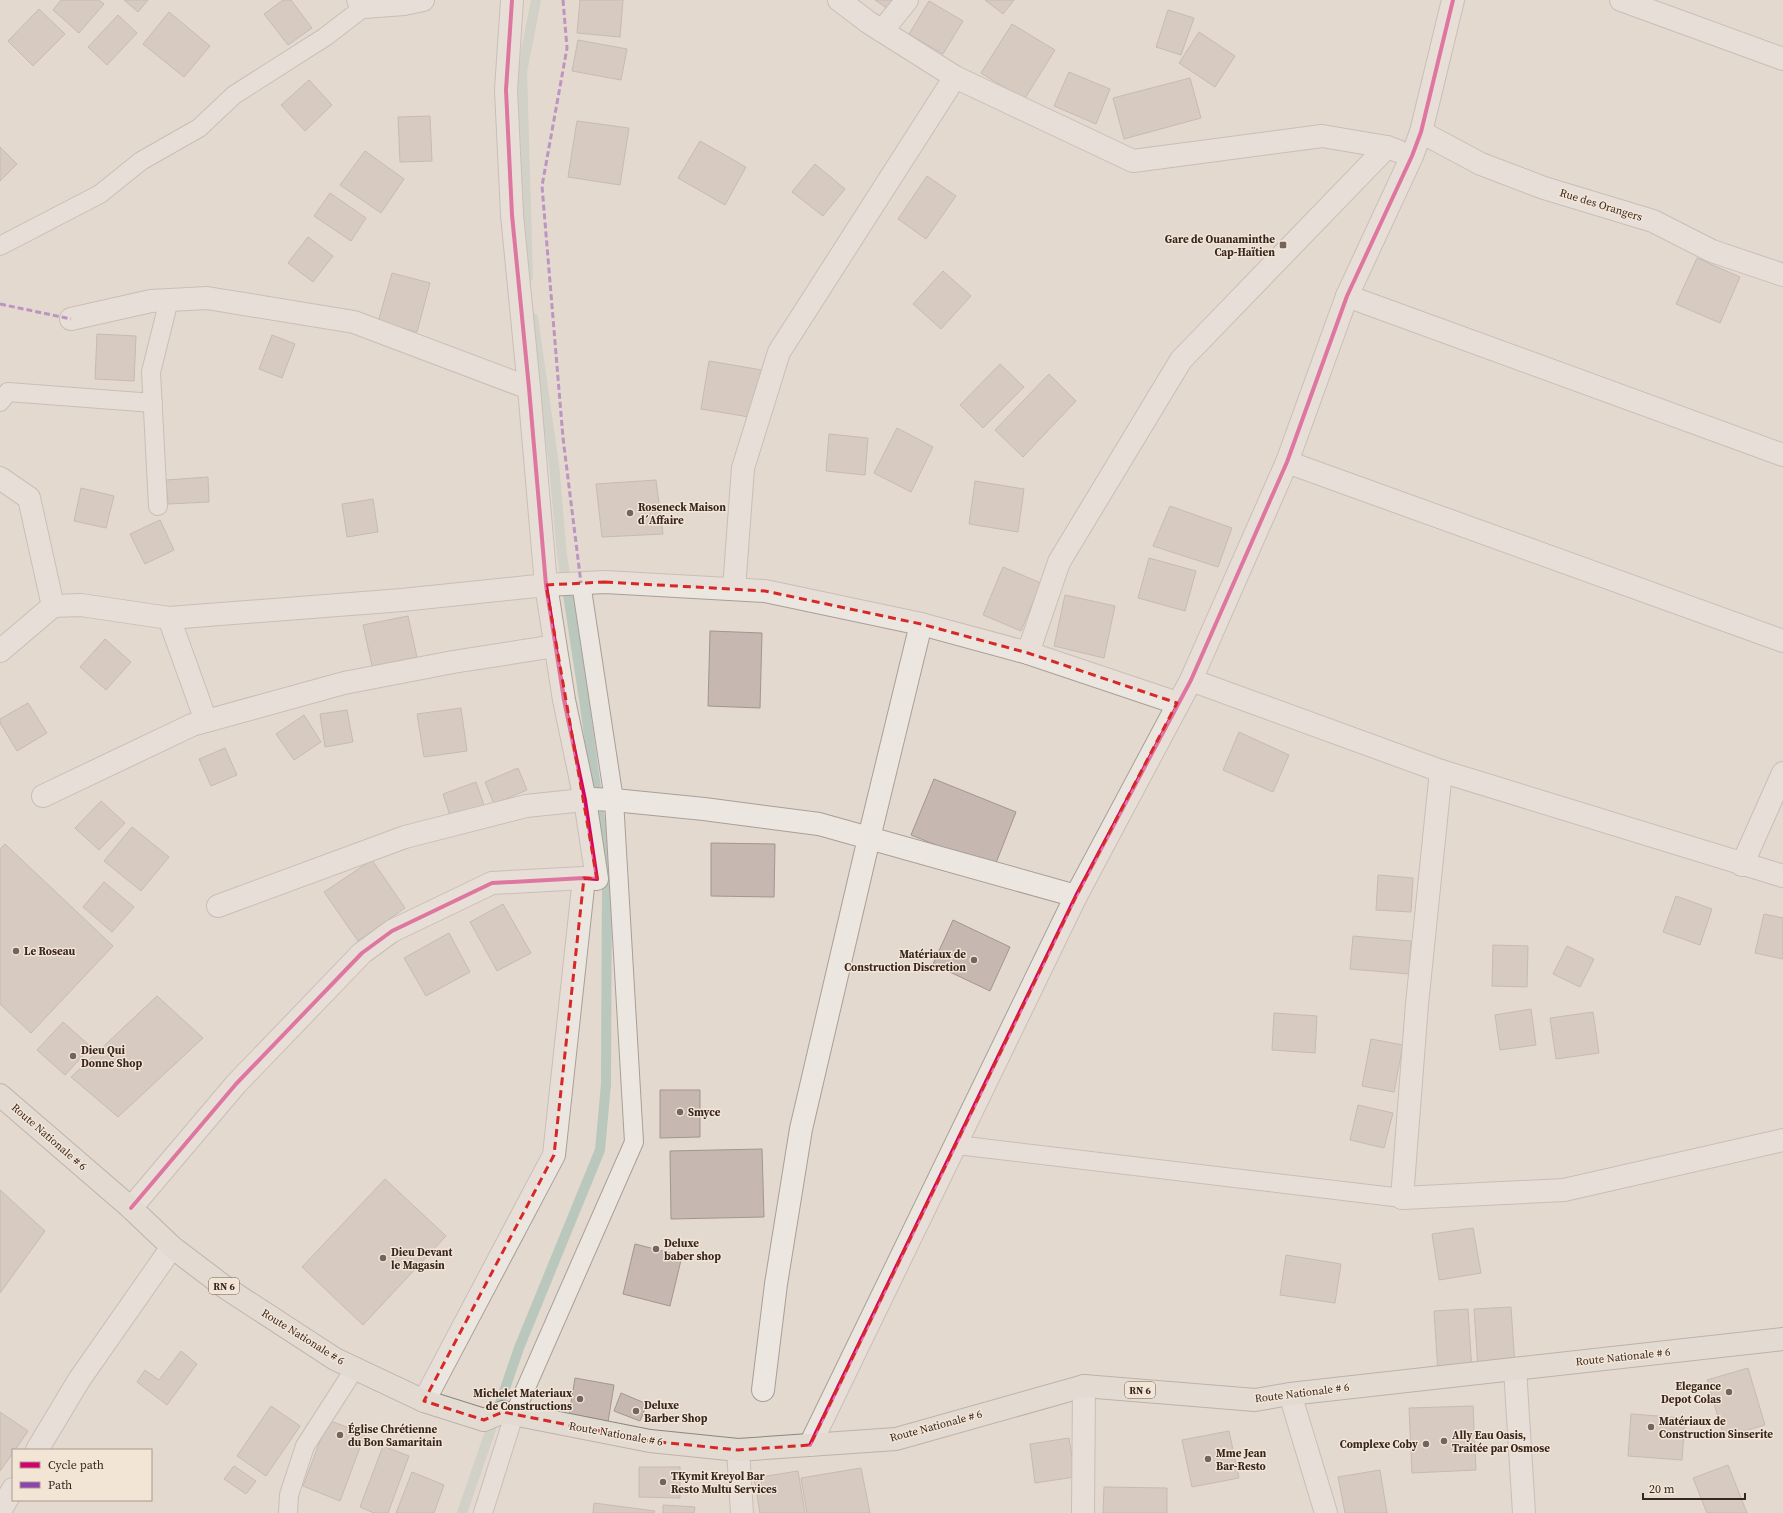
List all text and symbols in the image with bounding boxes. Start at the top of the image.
street label: Rue des Orangers [1558,185,1644,225]
place label: Gare de Ouanaminthe Cap-Haïtien [1165,232,1275,260]
marker: Gare de Ouanaminthe Cap-Haïtien [1278,240,1288,250]
place label: Roseneck Maison d´Affaire [638,500,726,528]
marker: Roseneck Maison d´Affaire [625,508,635,518]
place label: Le Roseau [24,944,75,959]
marker: Le Roseau [11,946,21,956]
place label: Matériaux de Construction Discretion [844,947,966,975]
marker: Matériaux de Construction Discretion [969,955,979,965]
place label: Dieu Qui Donne Shop [81,1043,142,1071]
marker: Dieu Qui Donne Shop [68,1051,78,1061]
street label: Route Nationale # 6 [8,1100,90,1174]
place label: Smyce [688,1105,721,1120]
marker: Smyce [675,1107,685,1117]
place label: Deluxe baber shop [664,1236,721,1264]
marker: Deluxe baber shop [651,1244,661,1254]
place label: Dieu Devant le Magasin [391,1245,454,1273]
marker: Dieu Devant le Magasin [378,1253,388,1263]
road number: RN 6 [209,1278,239,1294]
street label: Route Nationale # 6 [259,1305,348,1369]
street label: Route Nationale # 6 [1575,1345,1672,1369]
place label: Elegance Depot Colas [1661,1379,1721,1407]
street label: Route Nationale # 6 [1254,1380,1351,1406]
road number: RN 6 [1125,1382,1155,1398]
place label: Michelet Materiaux de Constructions [473,1386,572,1414]
marker: Elegance Depot Colas [1724,1387,1734,1397]
marker: Michelet Materiaux de Constructions [575,1394,585,1404]
place label: Deluxe Barber Shop [644,1398,708,1426]
marker: Deluxe Barber Shop [631,1406,641,1416]
street label: Route Nationale # 6 [888,1406,984,1446]
place label: Matériaux de Construction Sinserite [1659,1414,1773,1442]
street label: Route Nationale # 6 [568,1418,665,1450]
place label: Église Chrétienne du Bon Samaritain [348,1422,442,1450]
marker: Matériaux de Construction Sinserite [1646,1422,1656,1432]
place label: Ally Eau Oasis, Traitée par Osmose [1452,1428,1550,1456]
marker: Église Chrétienne du Bon Samaritain [335,1430,345,1440]
marker: Ally Eau Oasis, Traitée par Osmose [1439,1436,1449,1446]
place label: Complexe Coby [1340,1437,1418,1452]
marker: Complexe Coby [1421,1439,1431,1449]
place label: Mme Jean Bar-Resto [1216,1446,1266,1474]
legend [12,1449,152,1501]
marker: Mme Jean Bar-Resto [1203,1454,1213,1464]
text: Cycle path [48,1457,104,1473]
place label: TKymit Kreyol Bar Resto Multu Services [671,1469,777,1497]
scale bar [1643,1475,1745,1501]
text: Path [48,1477,72,1493]
marker: TKymit Kreyol Bar Resto Multu Services [658,1477,668,1487]
text: 20 m [1649,1481,1675,1497]

